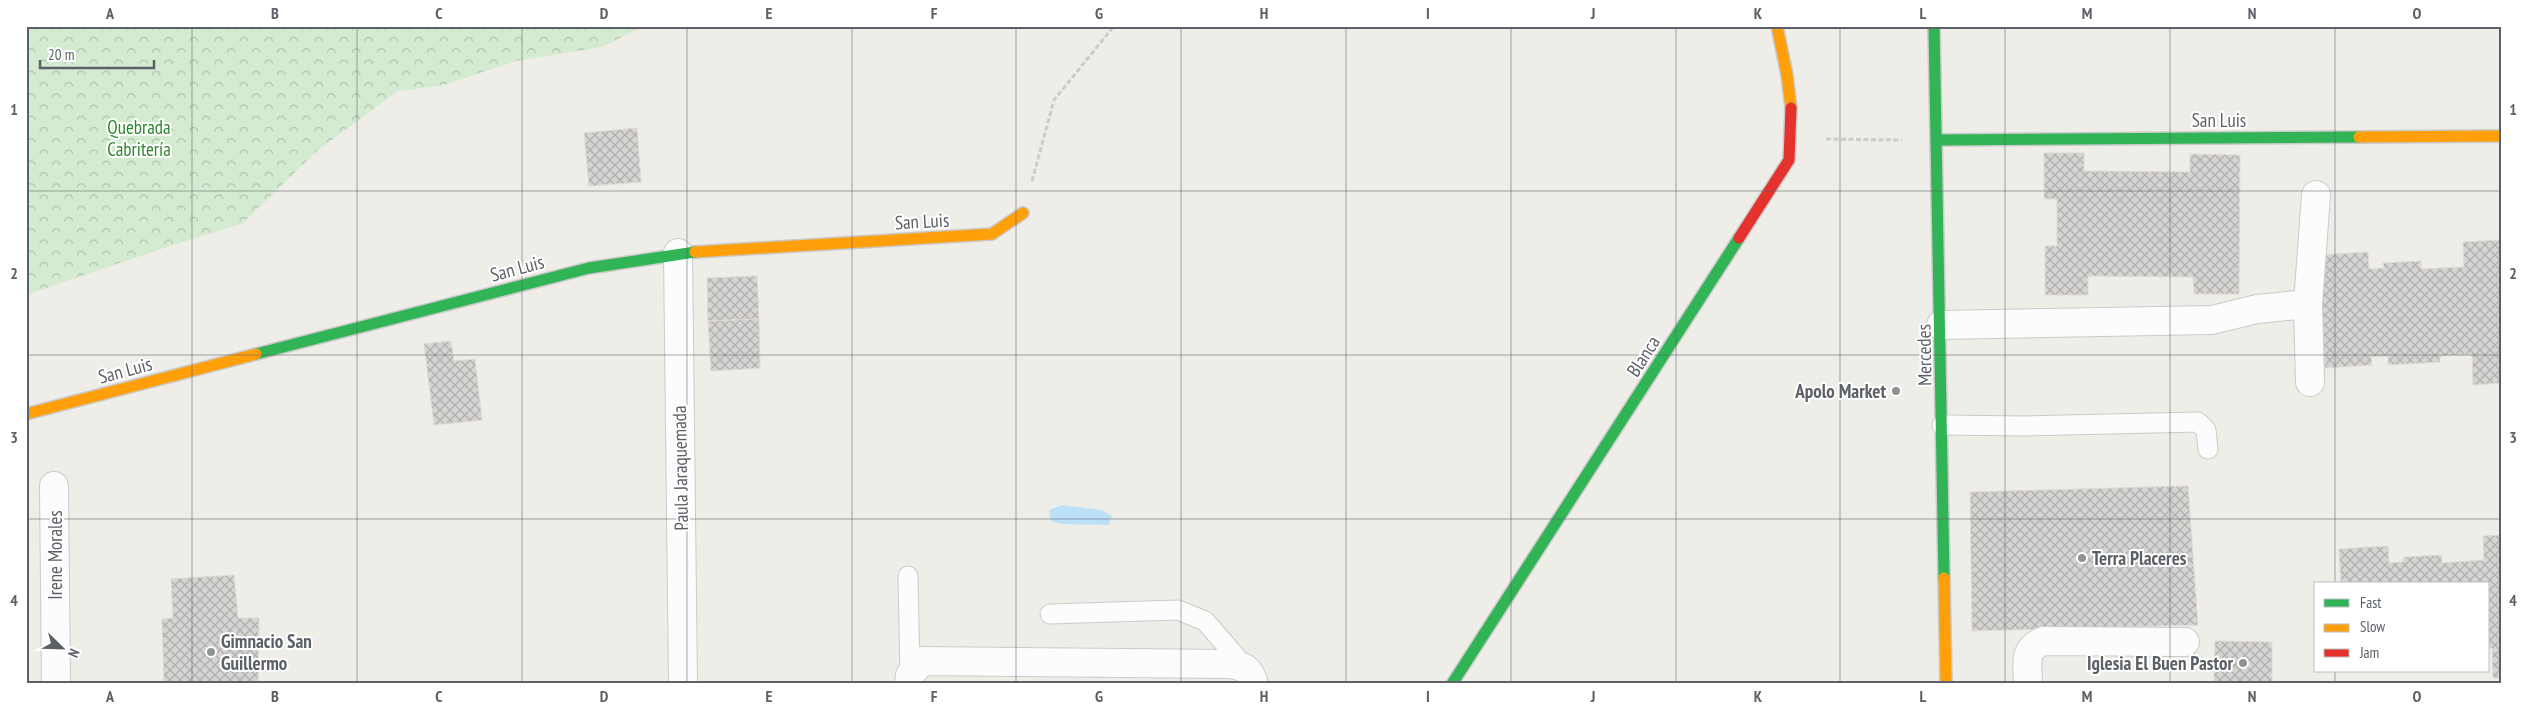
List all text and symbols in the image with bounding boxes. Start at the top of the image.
text: A [105,3,115,23]
text: B [271,3,279,23]
text: C [435,3,443,23]
text: D [600,3,609,23]
text: E [766,3,773,23]
text: F [931,3,938,23]
text: G [1095,3,1103,23]
text: H [1260,3,1268,23]
text: I [1426,3,1430,23]
text: J [1590,3,1595,23]
text: K [1754,3,1763,23]
text: L [1920,3,1927,23]
text: M [2082,3,2092,23]
text: N [2248,3,2256,23]
text: O [2413,3,2422,23]
scale bar [40,38,154,70]
text: 20 m [48,45,74,64]
text: 1 [10,99,18,119]
text: 1 [2509,99,2517,119]
street label: San Luis [2192,108,2246,132]
park label: Quebrada Cabritería [107,115,171,161]
street label: San Luis [894,208,950,234]
street label: San Luis [488,249,546,287]
text: 2 [10,263,18,283]
text: 2 [2509,263,2517,283]
street label: Mercedes [1911,324,1937,386]
street label: Blanca [1621,331,1665,381]
street label: San Luis [96,351,154,389]
place label: Apolo Market [1794,379,1886,403]
marker: Apolo Market [1890,385,1902,397]
street label: Paula Jaraquemada [667,405,693,531]
text: 3 [10,427,18,447]
text: 3 [2509,427,2517,447]
street label: Irene Morales [43,510,67,600]
place label: Terra Placeres [2092,546,2187,570]
marker: Terra Placeres [2076,552,2088,564]
legend [2314,582,2490,672]
text: 4 [10,590,18,610]
text: 4 [2509,590,2517,610]
text: Fast [2360,593,2381,612]
text: Slow [2360,617,2385,636]
north arrow [38,622,88,672]
place label: Gimnacio San Guillermo [221,629,312,675]
text: Jam [2359,643,2379,662]
text: N [64,646,84,660]
marker: Gimnacio San Guillermo [205,646,217,658]
place label: Iglesia El Buen Pastor [2087,651,2233,675]
marker: Iglesia El Buen Pastor [2237,657,2249,669]
text: A [105,686,115,706]
text: B [271,686,279,706]
text: C [435,686,443,706]
text: D [600,686,609,706]
text: E [766,686,773,706]
text: F [931,686,938,706]
text: G [1095,686,1103,706]
text: H [1260,686,1268,706]
text: I [1426,686,1430,706]
text: J [1590,686,1595,706]
text: K [1754,686,1763,706]
text: L [1920,686,1927,706]
text: M [2082,686,2092,706]
text: N [2248,686,2256,706]
text: O [2413,686,2422,706]

